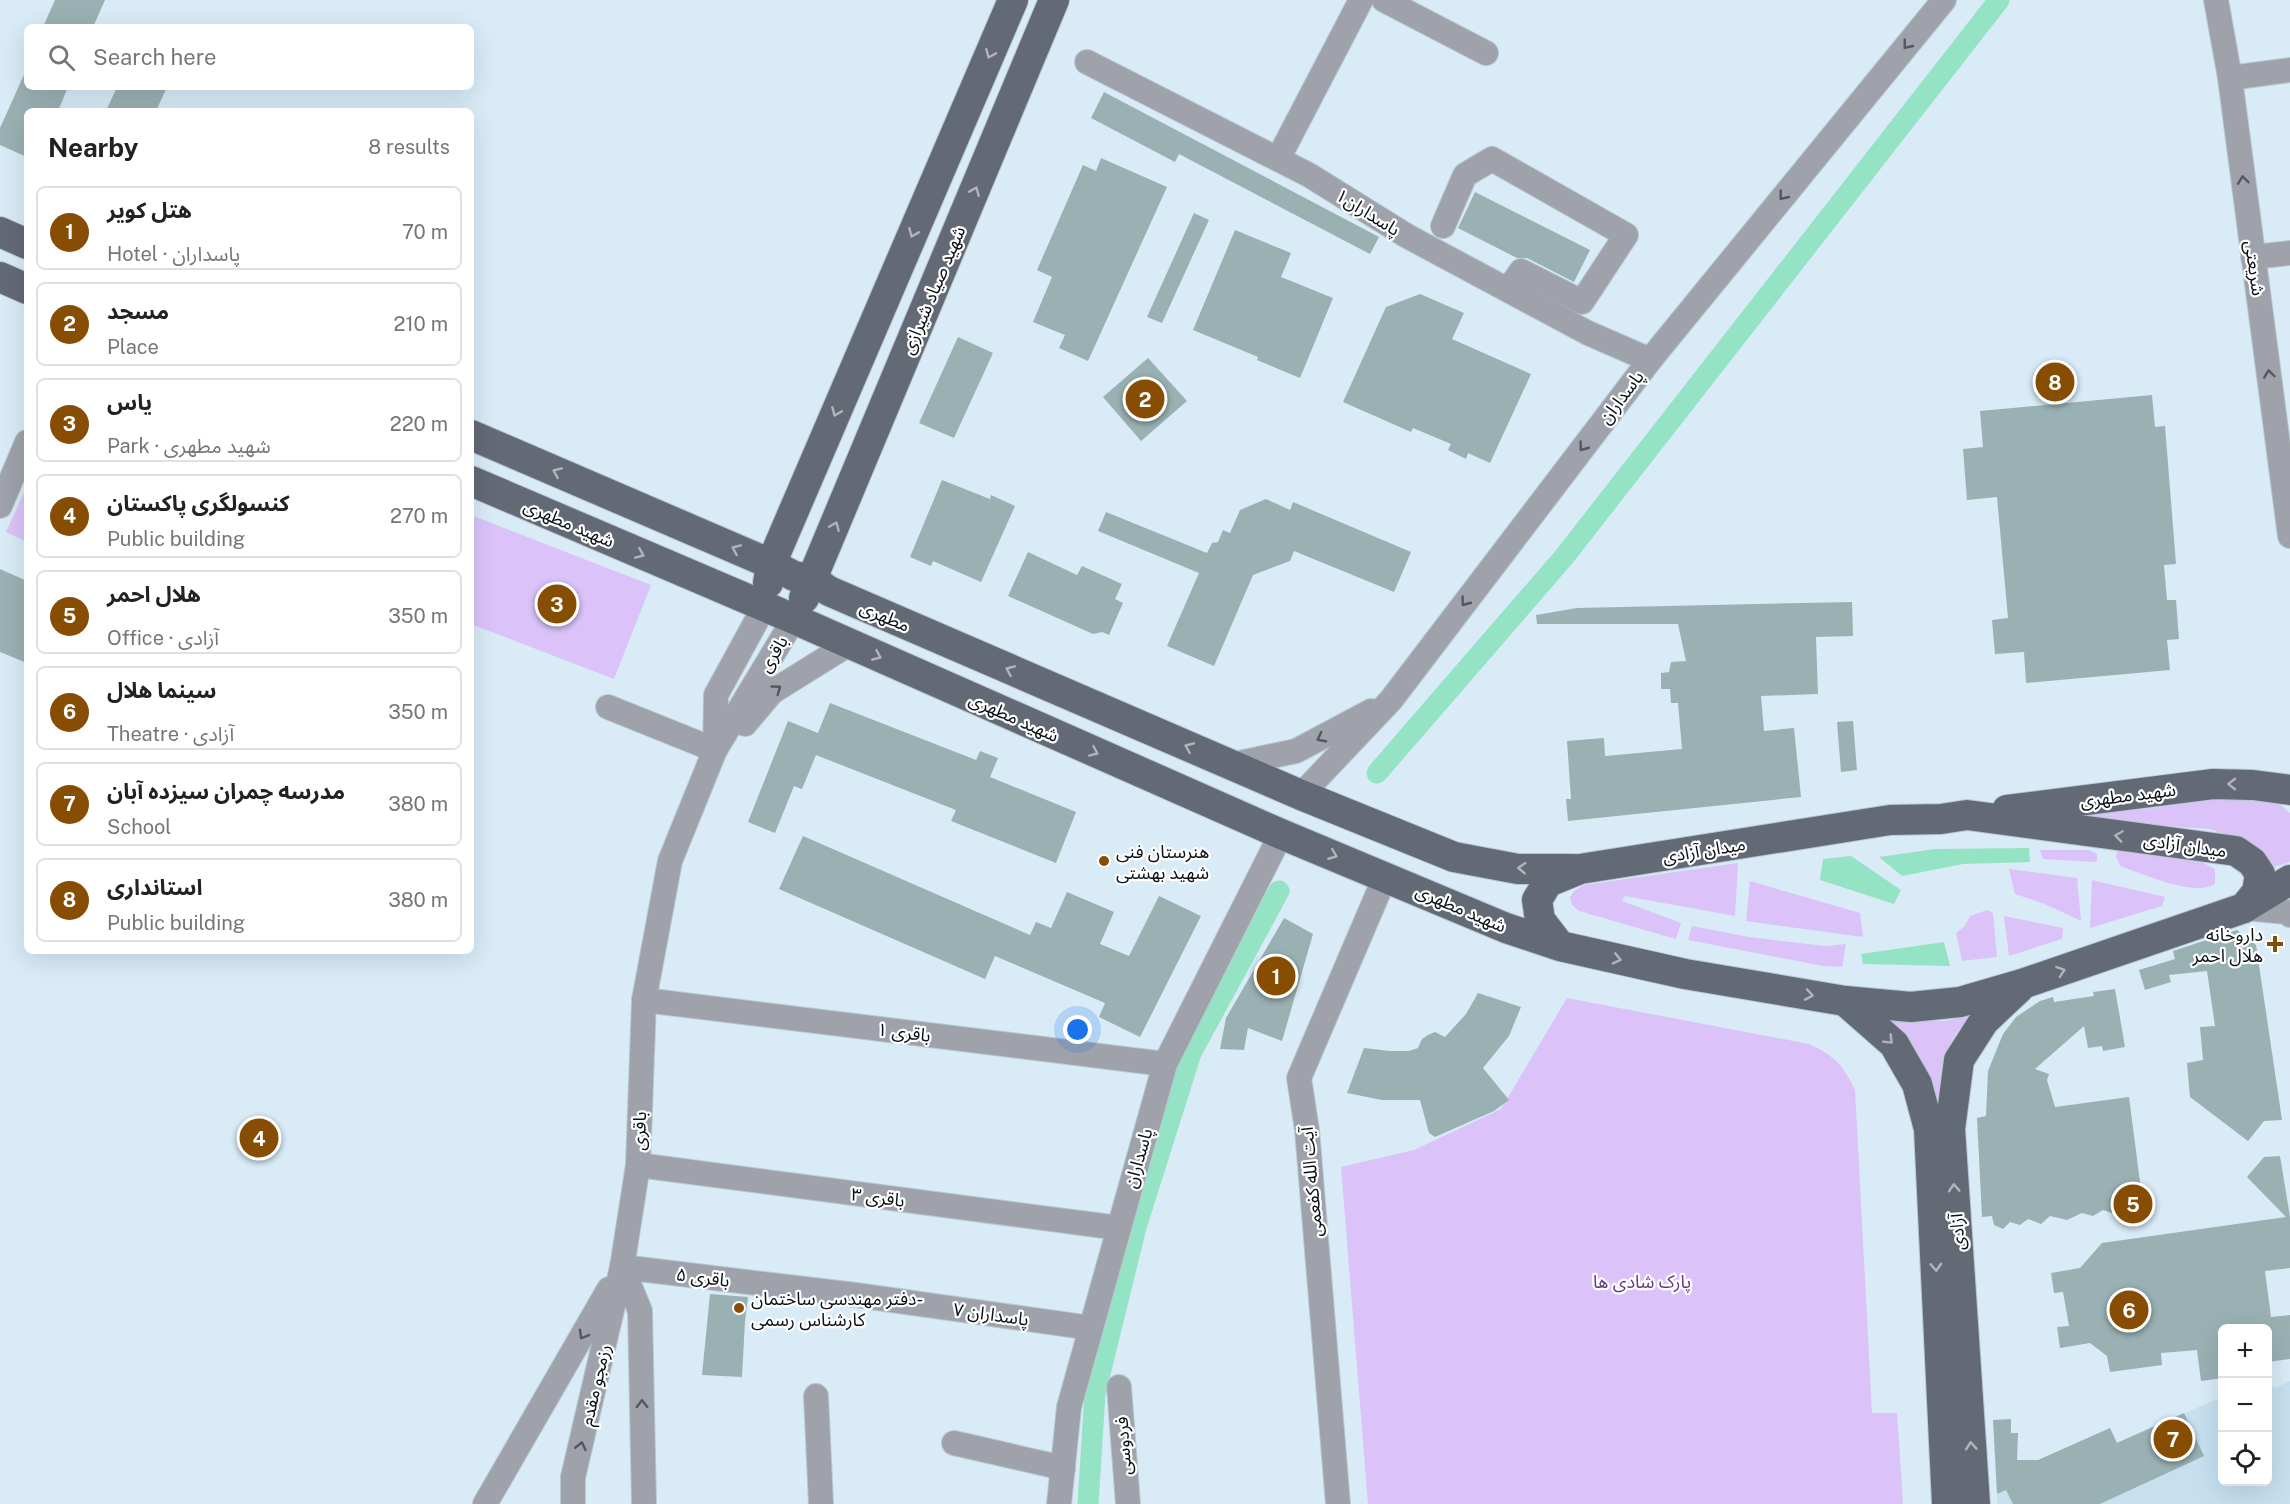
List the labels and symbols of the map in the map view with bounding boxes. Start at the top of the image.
one-way arrow [1903,38,1914,49]
one-way arrow [985,47,997,58]
one-way arrow [2237,176,2250,185]
street label: پاسداران۱ [1331,184,1404,241]
one-way arrow [968,186,980,197]
one-way arrow [1780,189,1791,200]
street label: شهید صیاد شیرازی [897,223,970,358]
one-way arrow [908,227,920,238]
street label: شریعتی [2240,239,2269,297]
pin: 8 [2036,360,2074,404]
street label: پاسداران [1594,366,1649,429]
one-way arrow [2263,369,2275,378]
pin: 2 [1126,376,1164,422]
one-way arrow [831,406,843,417]
one-way arrow [1580,441,1591,452]
one-way arrow [552,467,563,479]
street label: شهید مطهری [520,495,617,552]
one-way arrow [828,521,840,532]
one-way arrow [732,545,743,557]
one-way arrow [634,547,645,559]
pin: 3 [538,582,576,626]
street label: مطهری [856,596,913,637]
one-way arrow [1462,596,1473,607]
street label: باقری [754,632,793,677]
one-way arrow [871,649,882,661]
one-way arrow [1005,665,1016,677]
one-way arrow [770,686,781,697]
street label: شهید مطهری [965,688,1062,747]
one-way arrow [1317,731,1327,742]
one-way arrow [1184,742,1195,754]
one-way arrow [1088,744,1099,756]
one-way arrow [2227,778,2236,791]
street label: شهید مطهری [2079,779,2177,812]
street label: میدان آزادی [2142,829,2228,862]
one-way arrow [2114,830,2124,842]
street label: میدان آزادی [1661,833,1747,868]
place label: هنرستان فنی شهید بهشتی [1116,841,1209,884]
one-way arrow [1327,848,1338,860]
marker: هنرستان فنی شهید بهشتی [1097,854,1111,868]
one-way arrow [1517,862,1526,875]
street label: شهید مطهری [1412,880,1509,937]
place label: داروخانه هلال احمر [2192,924,2263,967]
marker: داروخانه هلال احمر [2268,937,2282,951]
one-way arrow [1612,952,1622,965]
pin: 1 [1256,954,1296,998]
one-way arrow [2055,965,2066,978]
one-way arrow [1804,989,1813,1001]
your location [1063,1015,1092,1044]
street label: باقری ۱ [876,1018,932,1047]
one-way arrow [1882,1034,1893,1044]
street label: باقری [628,1111,651,1151]
pin: 4 [240,1116,278,1160]
street label: آیت الله کفعمی [1296,1125,1327,1238]
street label: پاسداران [1119,1126,1158,1191]
pin: 5 [2114,1182,2152,1226]
street label: باقری ۳ [850,1183,906,1212]
one-way arrow [1948,1184,1961,1193]
street label: آزادی [1945,1212,1970,1251]
street label: باقری ۵ [675,1263,731,1292]
one-way arrow [1929,1263,1942,1272]
park label: پارک شادی ها [1593,1271,1691,1293]
place label: دفتر مهندسی ساختمان- کارشناس رسمی [751,1288,923,1331]
pin: 6 [2110,1288,2148,1332]
street label: پاسداران ۷ [952,1298,1030,1331]
marker: دفتر مهندسی ساختمان- کارشناس رسمی [732,1301,746,1315]
one-way arrow [578,1329,590,1339]
street label: رزمجو مقدم [575,1342,618,1429]
one-way arrow [636,1399,648,1408]
street label: فردوسی [1110,1416,1137,1476]
pin: 7 [2154,1416,2192,1462]
one-way arrow [1964,1441,1977,1450]
one-way arrow [573,1442,586,1452]

